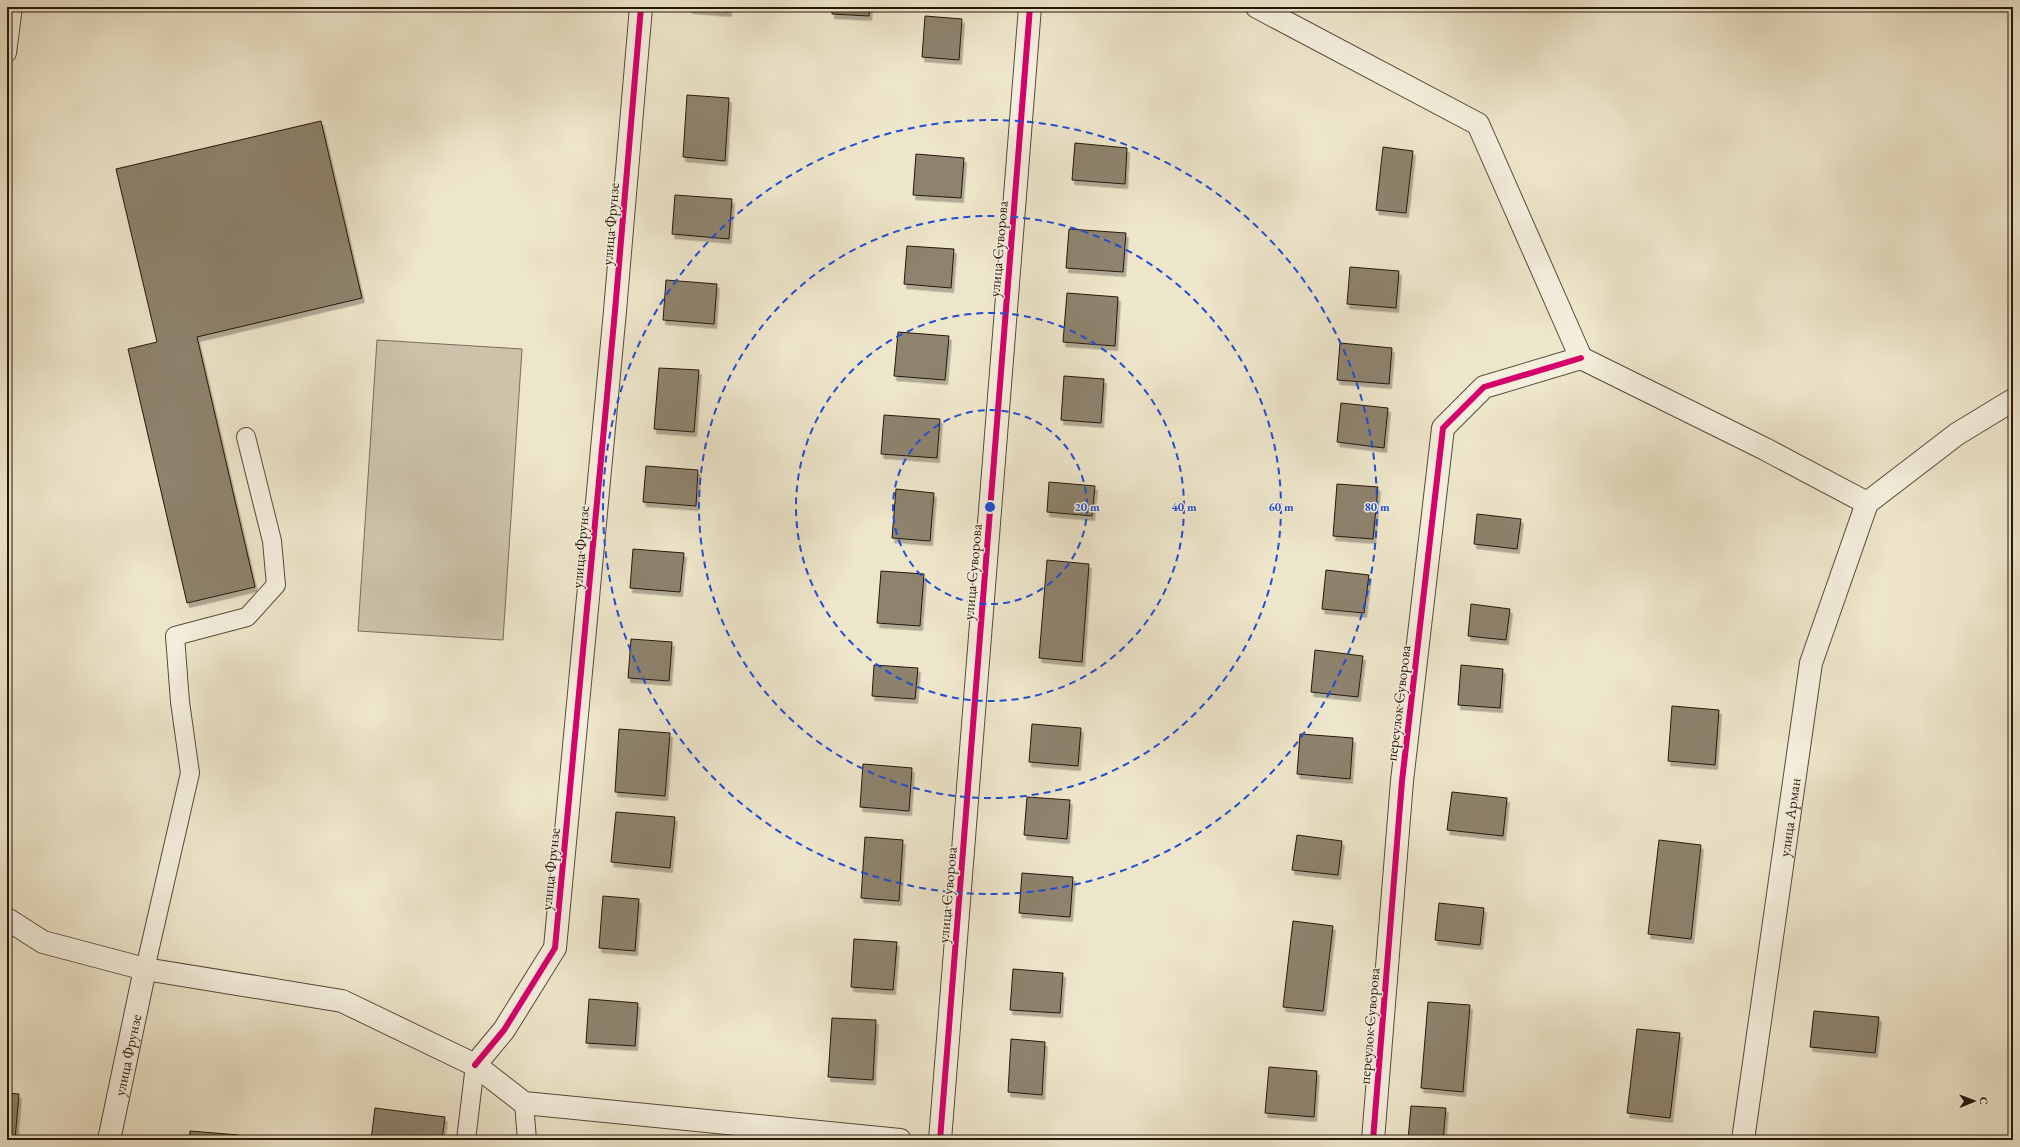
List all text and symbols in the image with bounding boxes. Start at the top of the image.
street label: улица Фрунзе [597,182,623,266]
street label: улица Суворова [984,200,1012,298]
text: 20 m [1074,499,1100,515]
text: 40 m [1171,499,1197,515]
text: 60 m [1268,499,1294,515]
text: 80 m [1364,499,1390,515]
centre of rings [983,500,997,514]
street label: улица Фрунзе [567,505,593,589]
street label: улица Суворова [958,523,986,621]
street label: переулок Суворова [1381,644,1415,762]
street label: улица Арман [1774,776,1804,858]
street label: улица Фрунзе [536,827,564,911]
street label: улица Суворова [933,846,961,944]
street label: переулок Суворова [1354,967,1384,1085]
street label: улица Фрунзе [109,1012,145,1097]
north arrow [1954,1081,1994,1121]
text: С [1977,1097,1991,1105]

